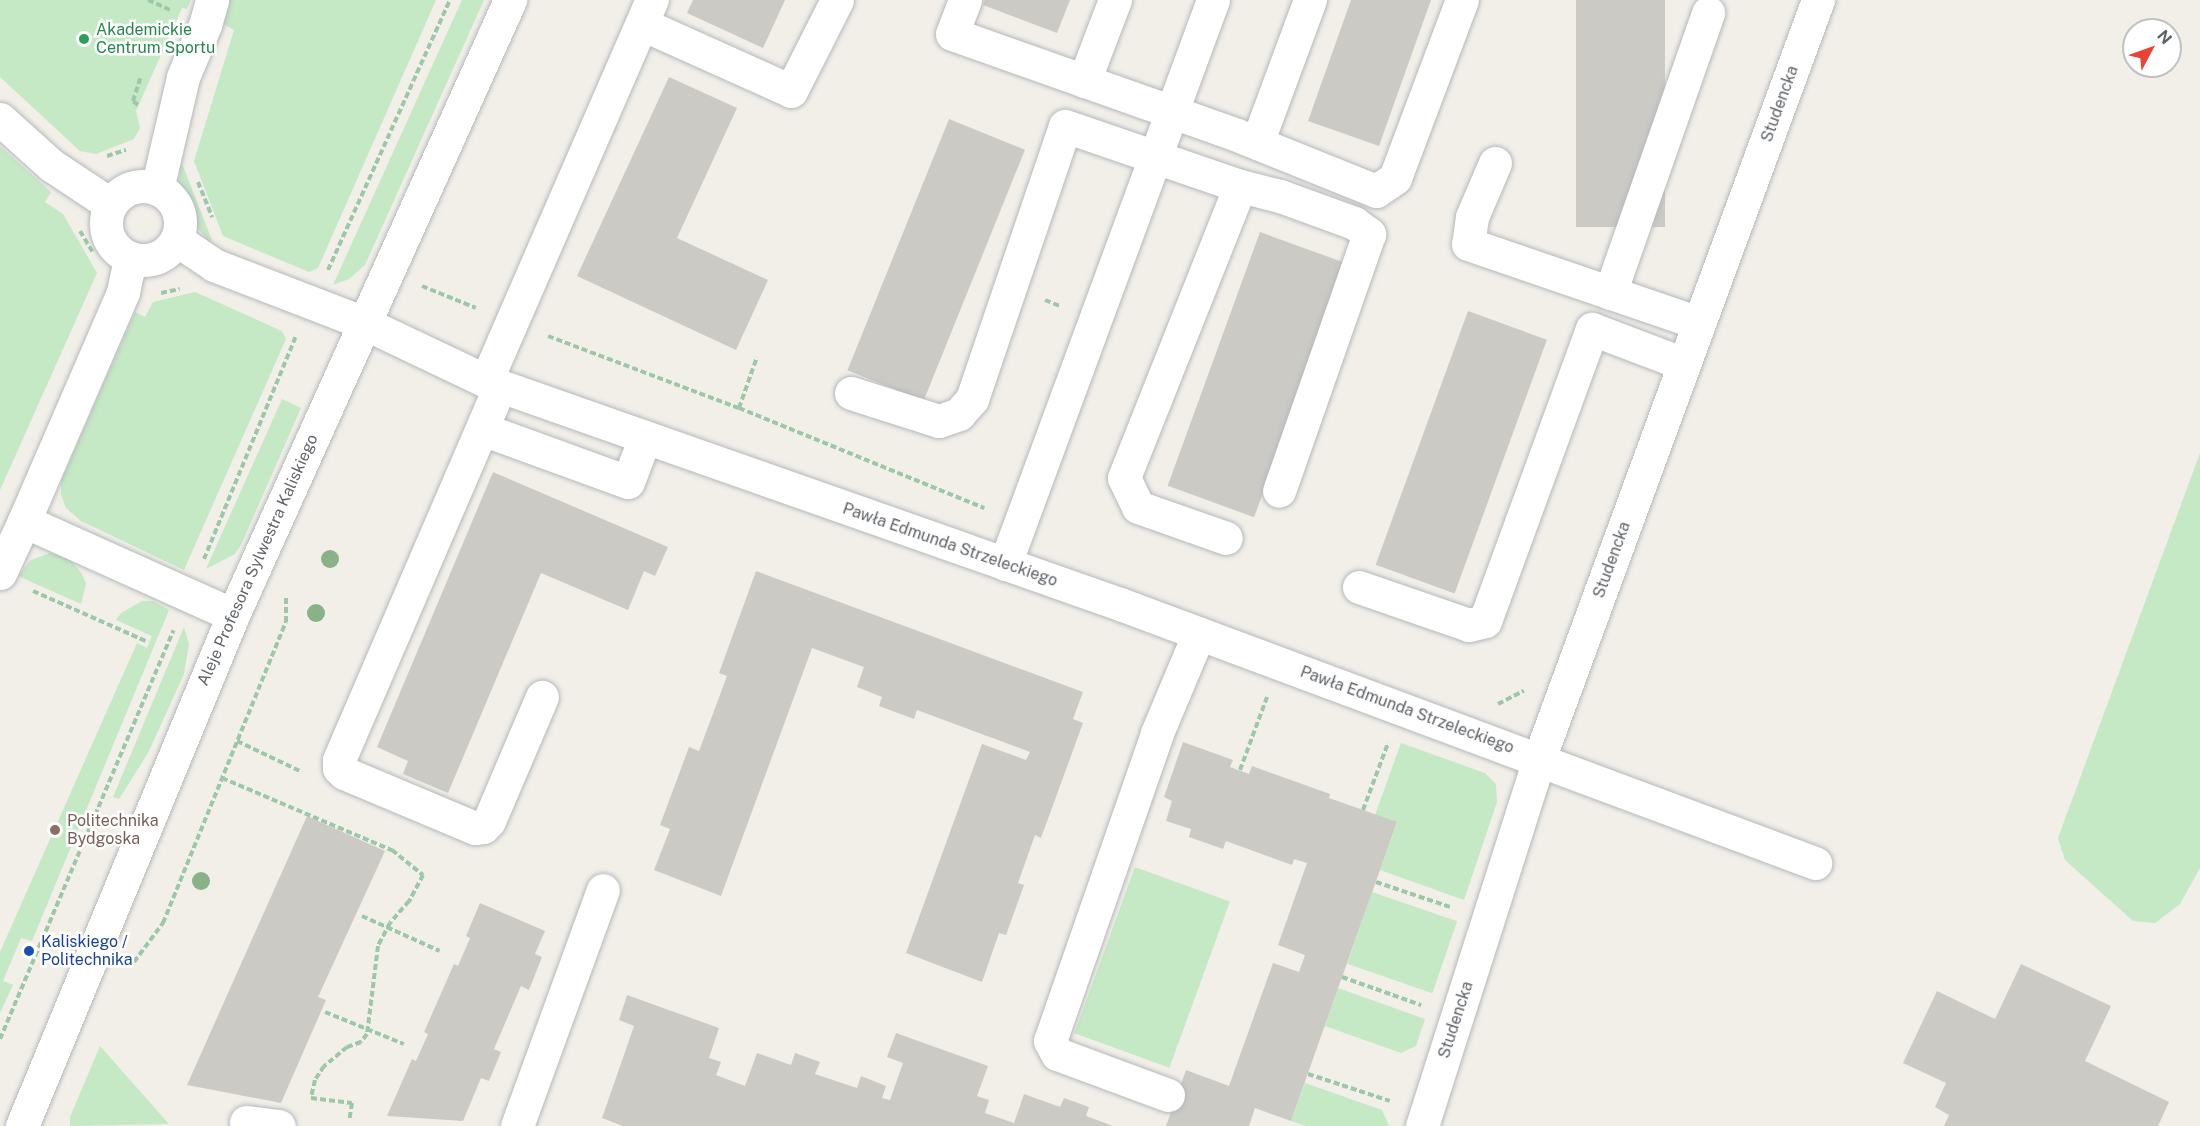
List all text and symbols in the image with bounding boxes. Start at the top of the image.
north arrow [2122,18,2182,78]
place label: Akademickie Centrum Sportu [96,20,215,58]
text: N [2153,26,2176,48]
marker: Akademickie Centrum Sportu [77,32,91,46]
street label: Studencka [1757,63,1803,145]
street label: Aleje Profesora Sylwestra Kaliskiego [194,431,322,689]
street label: Pawła Edmunda Strzeleckiego [840,499,1060,591]
street label: Studencka [1589,519,1635,601]
street label: Pawła Edmunda Strzeleckiego [1298,662,1516,758]
place label: Politechnika Bydgoska [67,811,159,849]
marker: Politechnika Bydgoska [48,823,62,837]
place label: Kaliskiego / Politechnika [41,932,133,970]
marker: Kaliskiego / Politechnika [22,944,36,958]
street label: Studencka [1435,979,1477,1061]

